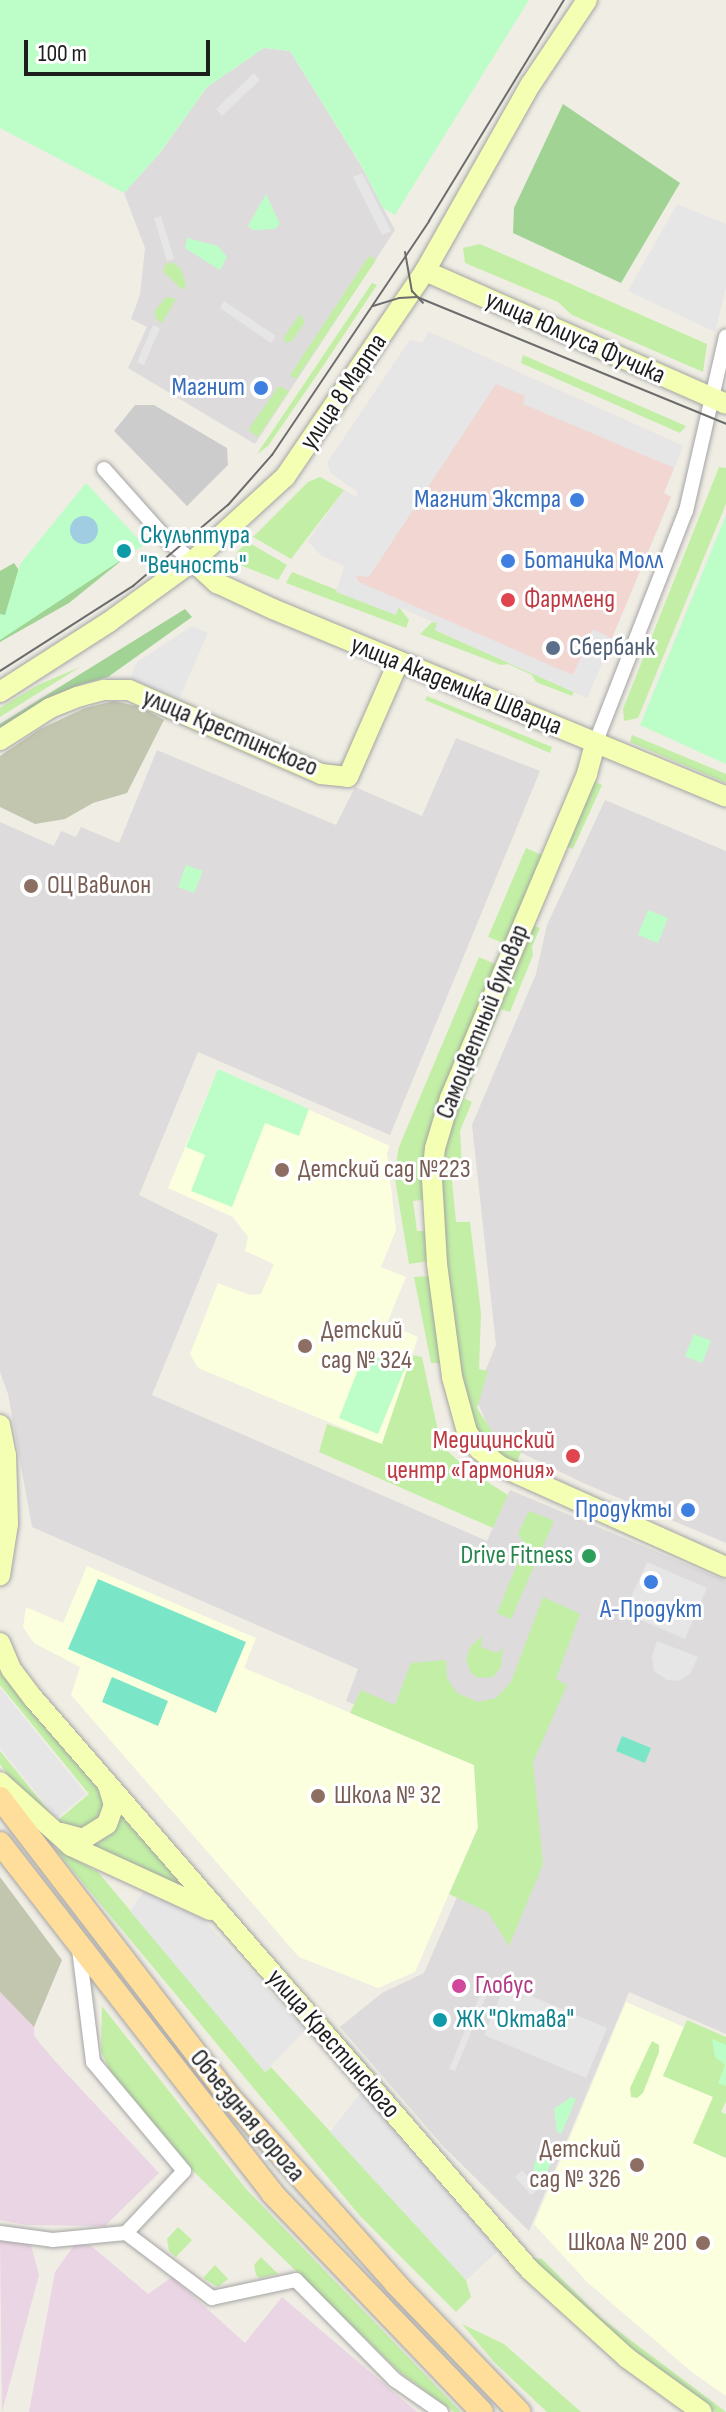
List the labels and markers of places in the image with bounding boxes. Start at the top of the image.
place label: Магнит [172,372,245,404]
marker: Магнит [252,379,270,397]
place label: Магнит Экстра [414,484,561,516]
marker: Магнит Экстра [568,491,586,509]
place label: Скульптура "Вечность" [140,520,250,582]
marker: Скульптура "Вечность" [115,542,133,560]
place label: Ботаника Молл [524,545,663,577]
marker: Ботаника Молл [499,552,517,570]
place label: Фармленд [524,584,615,616]
marker: Фармленд [499,591,517,609]
place label: Сбербанк [569,632,655,664]
marker: Сбербанк [544,639,562,657]
place label: ОЦ Вавилон [47,870,151,902]
marker: ОЦ Вавилон [22,877,40,895]
place label: Детский сад №223 [298,1154,471,1186]
marker: Детский сад №223 [273,1161,291,1179]
place label: Детский сад № 324 [321,1315,412,1376]
marker: Детский сад № 324 [296,1337,314,1355]
place label: Медицинский центр «Гармония» [387,1425,555,1486]
marker: Медицинский центр «Гармония» [562,1445,584,1467]
place label: Продукты [575,1494,672,1526]
marker: Продукты [679,1501,697,1519]
place label: Drive Fitness [460,1540,573,1572]
marker: Drive Fitness [580,1547,598,1565]
marker: А-Продукт [642,1573,660,1591]
place label: А-Продукт [600,1594,702,1626]
place label: Школа № 32 [334,1780,441,1812]
marker: Школа № 32 [309,1787,327,1805]
place label: Глобус [475,1970,534,2002]
marker: Глобус [450,1977,468,1995]
place label: ЖК "Октава" [456,2004,574,2036]
marker: ЖК "Октава" [431,2011,449,2029]
place label: Детский сад № 326 [529,2134,621,2196]
marker: Детский сад № 326 [628,2156,646,2174]
place label: Школа № 200 [568,2227,687,2259]
marker: Школа № 200 [694,2234,712,2252]

